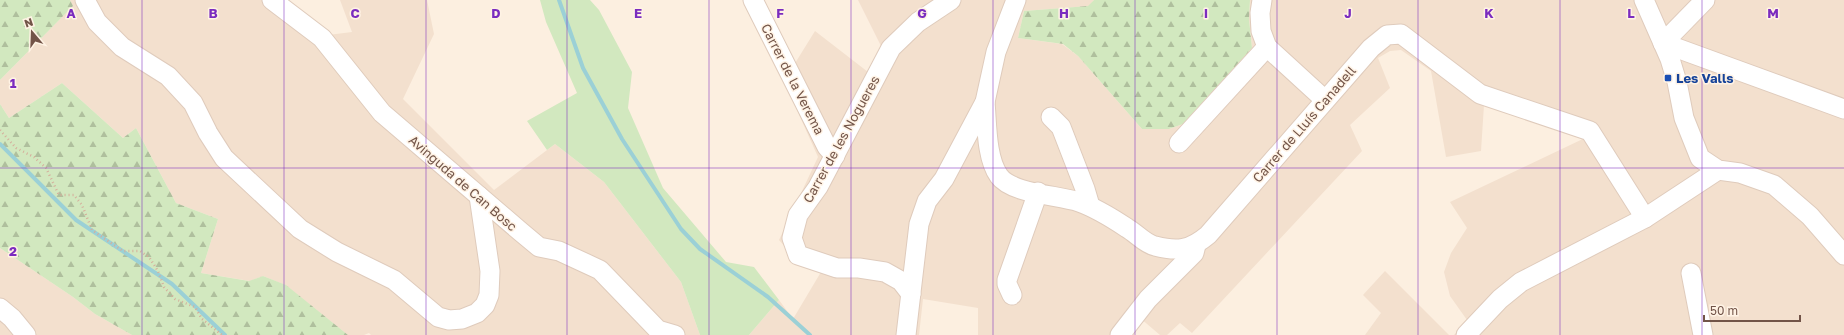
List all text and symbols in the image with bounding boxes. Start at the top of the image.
text: A [66,5,76,21]
text: B [208,5,218,21]
text: C [350,5,360,21]
text: D [491,5,501,21]
text: E [634,5,642,21]
text: F [776,5,784,21]
text: G [917,5,927,21]
text: H [1059,5,1069,21]
text: I [1204,5,1208,21]
text: J [1344,5,1352,21]
text: K [1484,5,1494,21]
text: L [1627,5,1635,21]
text: M [1767,5,1779,21]
north arrow [12,12,52,52]
text: N [23,15,35,30]
street label: Carrer de la Verema [758,21,828,137]
street label: Carrer de Lluís Canadell [1249,62,1359,186]
place label: Les Valls [1676,70,1734,86]
street label: Carrer de les Nogueres [799,72,883,205]
marker: Les Valls [1663,73,1673,83]
text: 1 [10,75,17,91]
street label: Avinguda de Can Bosc [406,132,520,234]
text: 2 [9,243,17,259]
scale bar [1704,297,1800,323]
text: 50 m [1710,303,1738,318]

